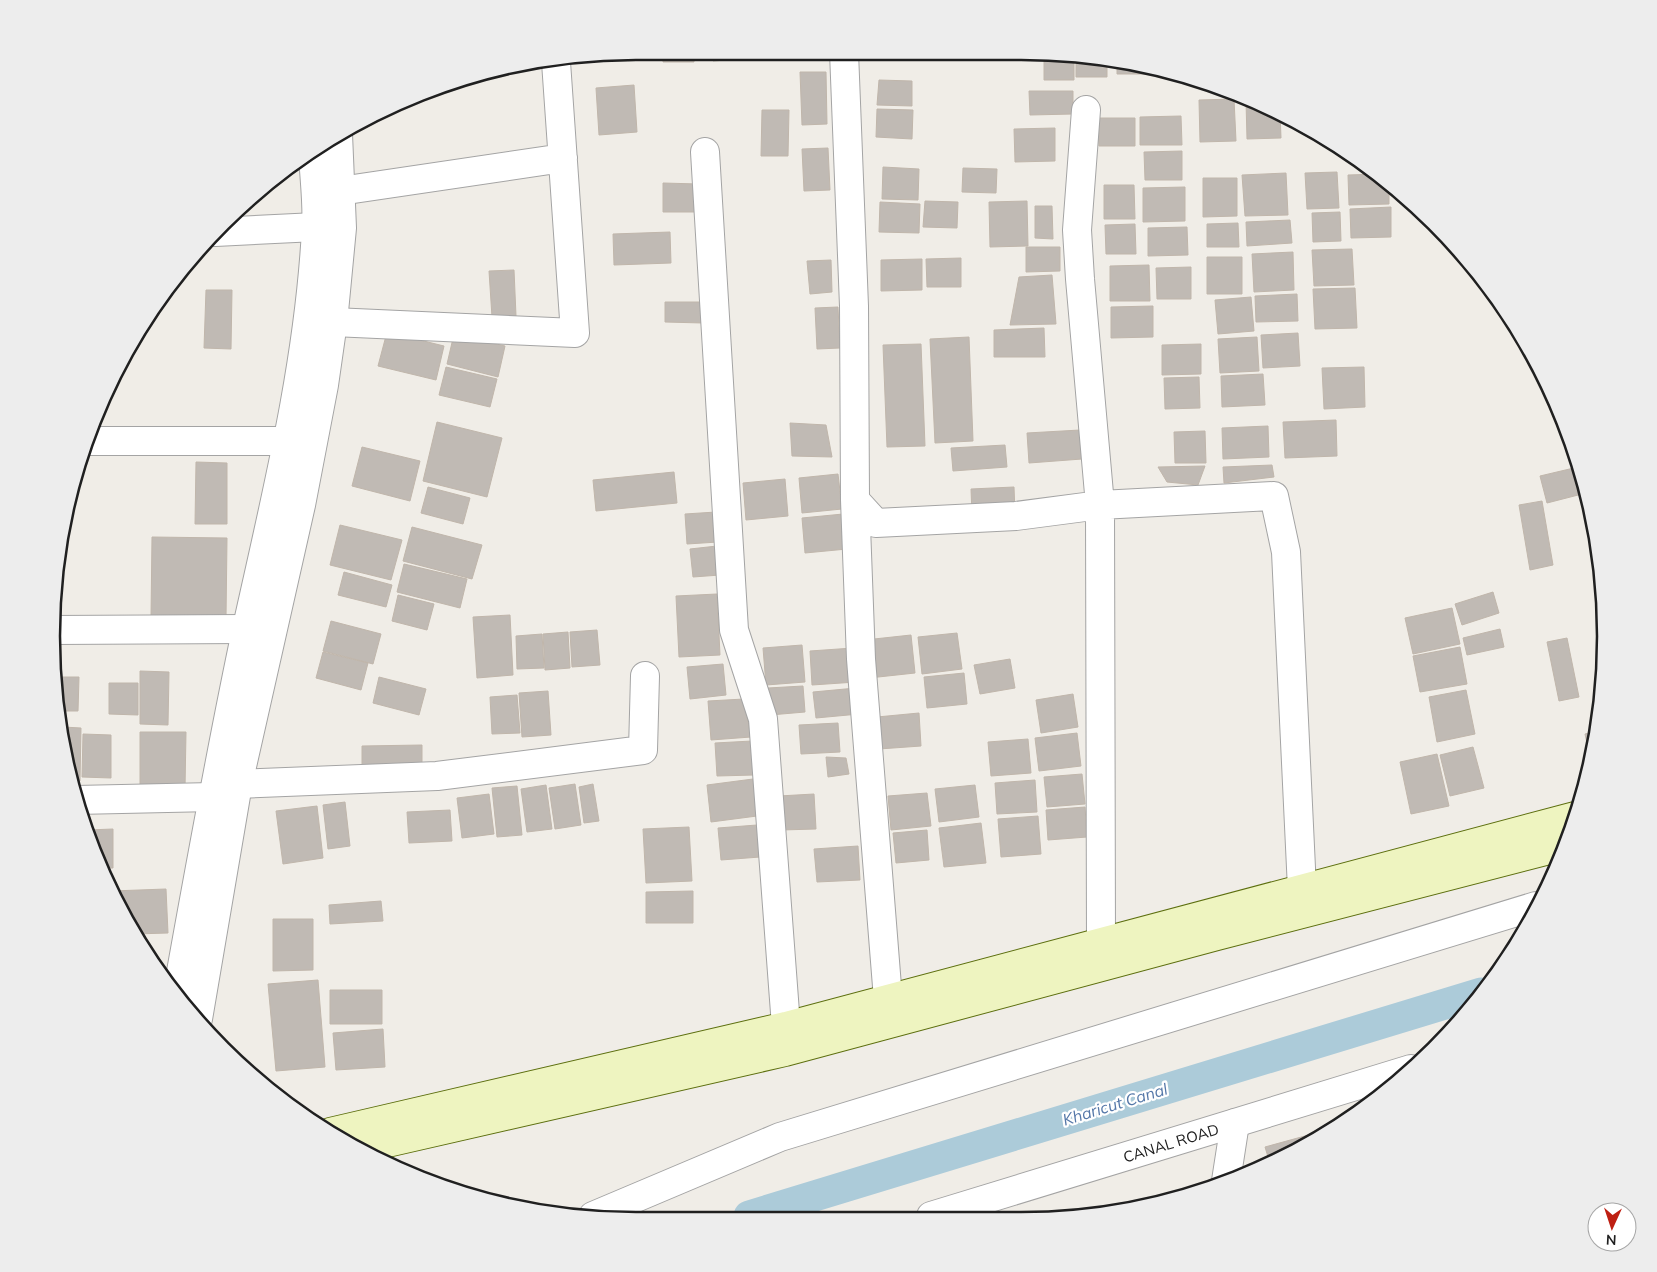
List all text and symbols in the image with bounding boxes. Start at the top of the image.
water label: Kharicut Canal [1060,1078,1170,1129]
street label: CANAL ROAD [1121,1119,1221,1167]
north arrow [1587,1202,1637,1252]
text: N [1606,1231,1617,1249]

